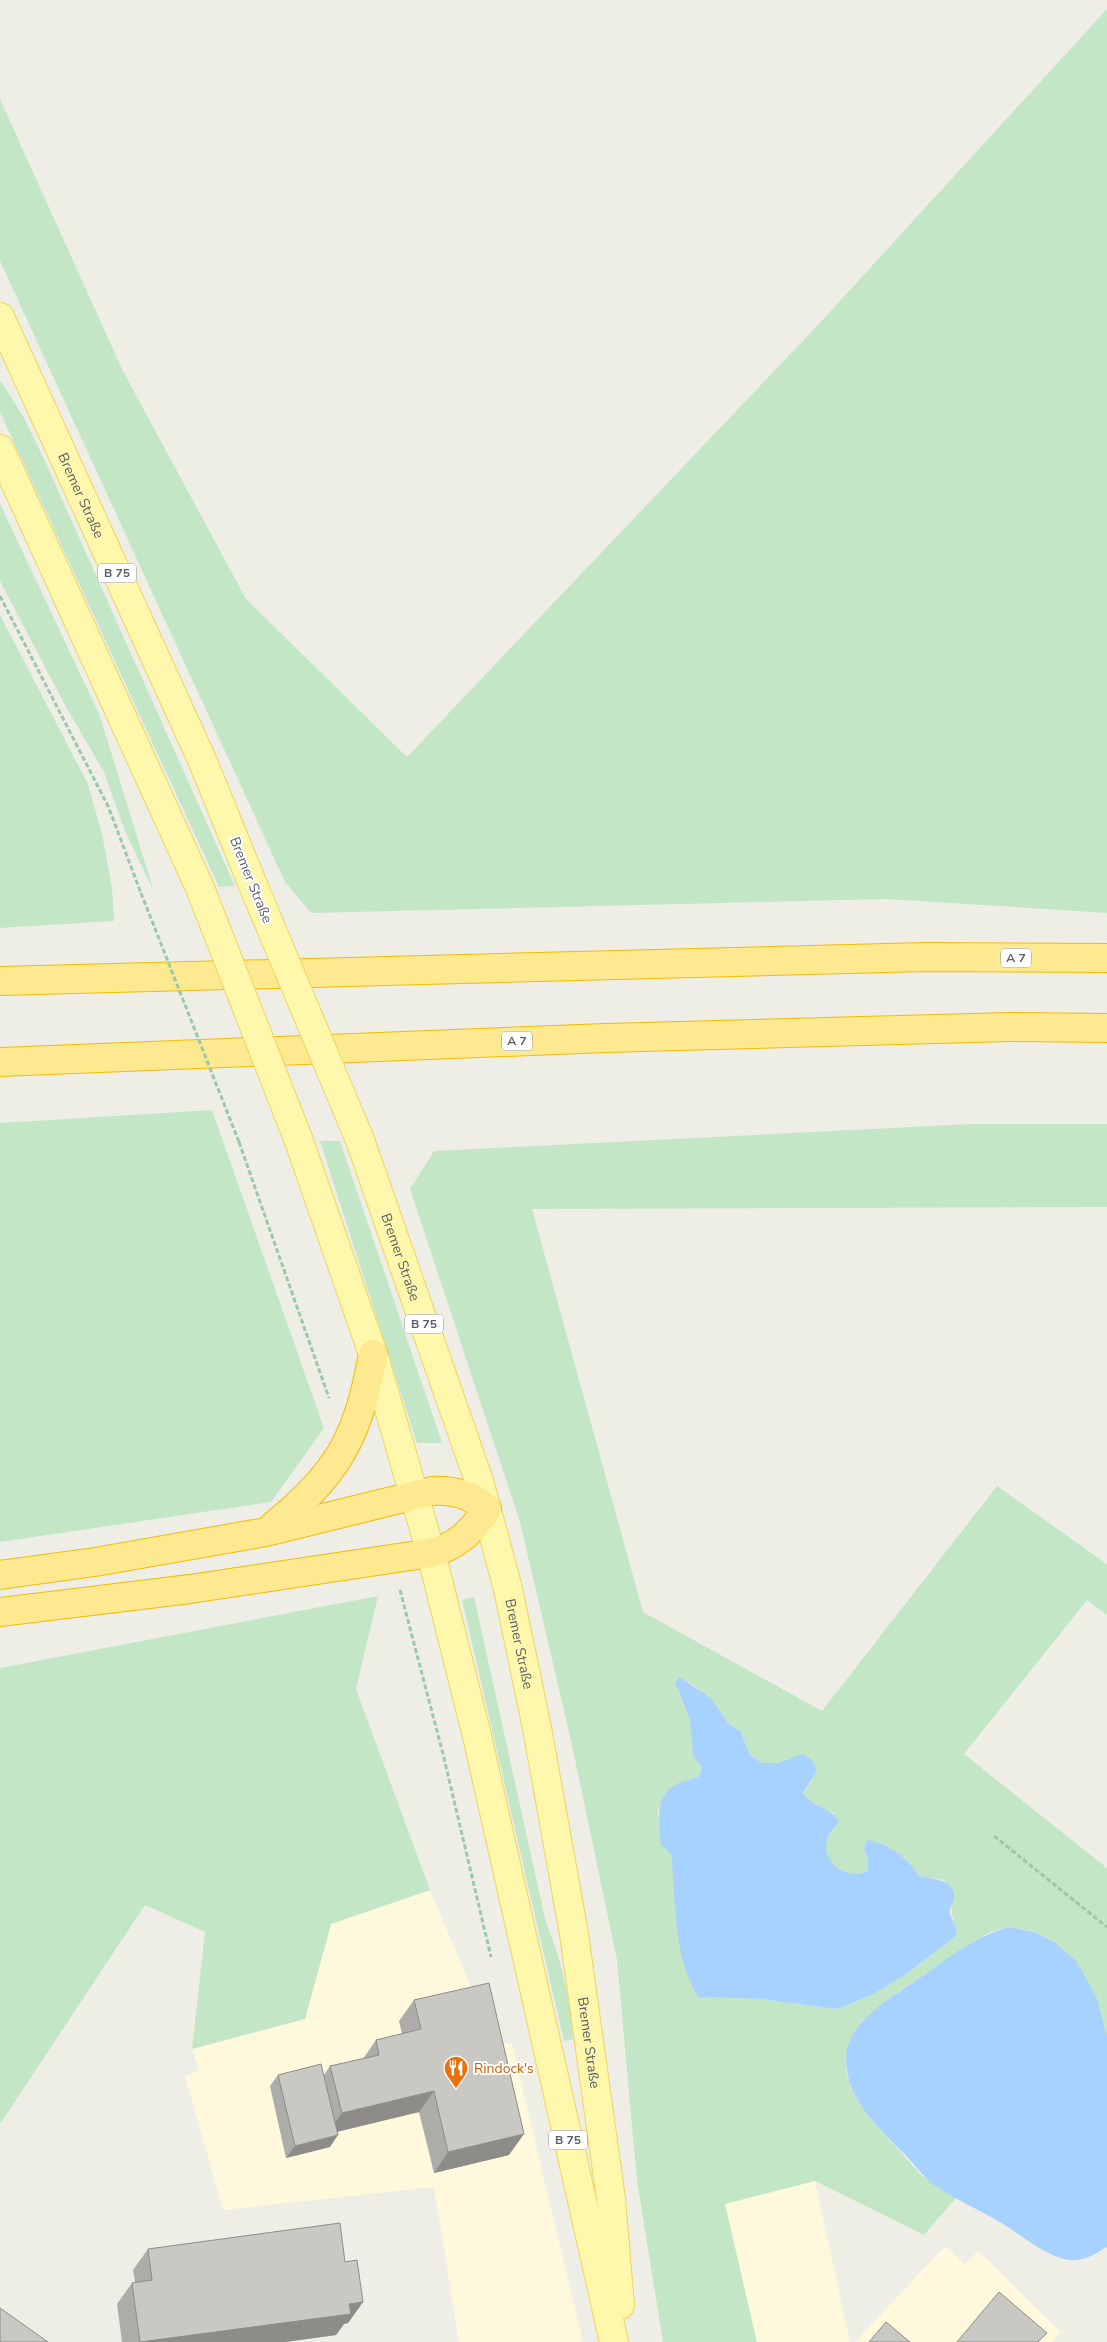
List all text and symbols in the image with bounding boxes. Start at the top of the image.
street label: Bremer Straße [54,450,109,541]
road number: B 75 [98,564,136,582]
street label: Bremer Straße [225,834,277,926]
road number: A 7 [1001,948,1031,968]
road number: A 7 [502,1032,532,1050]
street label: Bremer Straße [377,1211,425,1304]
road number: B 75 [405,1315,443,1334]
street label: Bremer Straße [501,1597,538,1691]
street label: Bremer Straße [573,1996,605,2089]
restaurant icon: Rindock's [443,2055,469,2089]
place label: Rindock's [474,2059,534,2078]
road number: B 75 [549,2130,587,2150]

